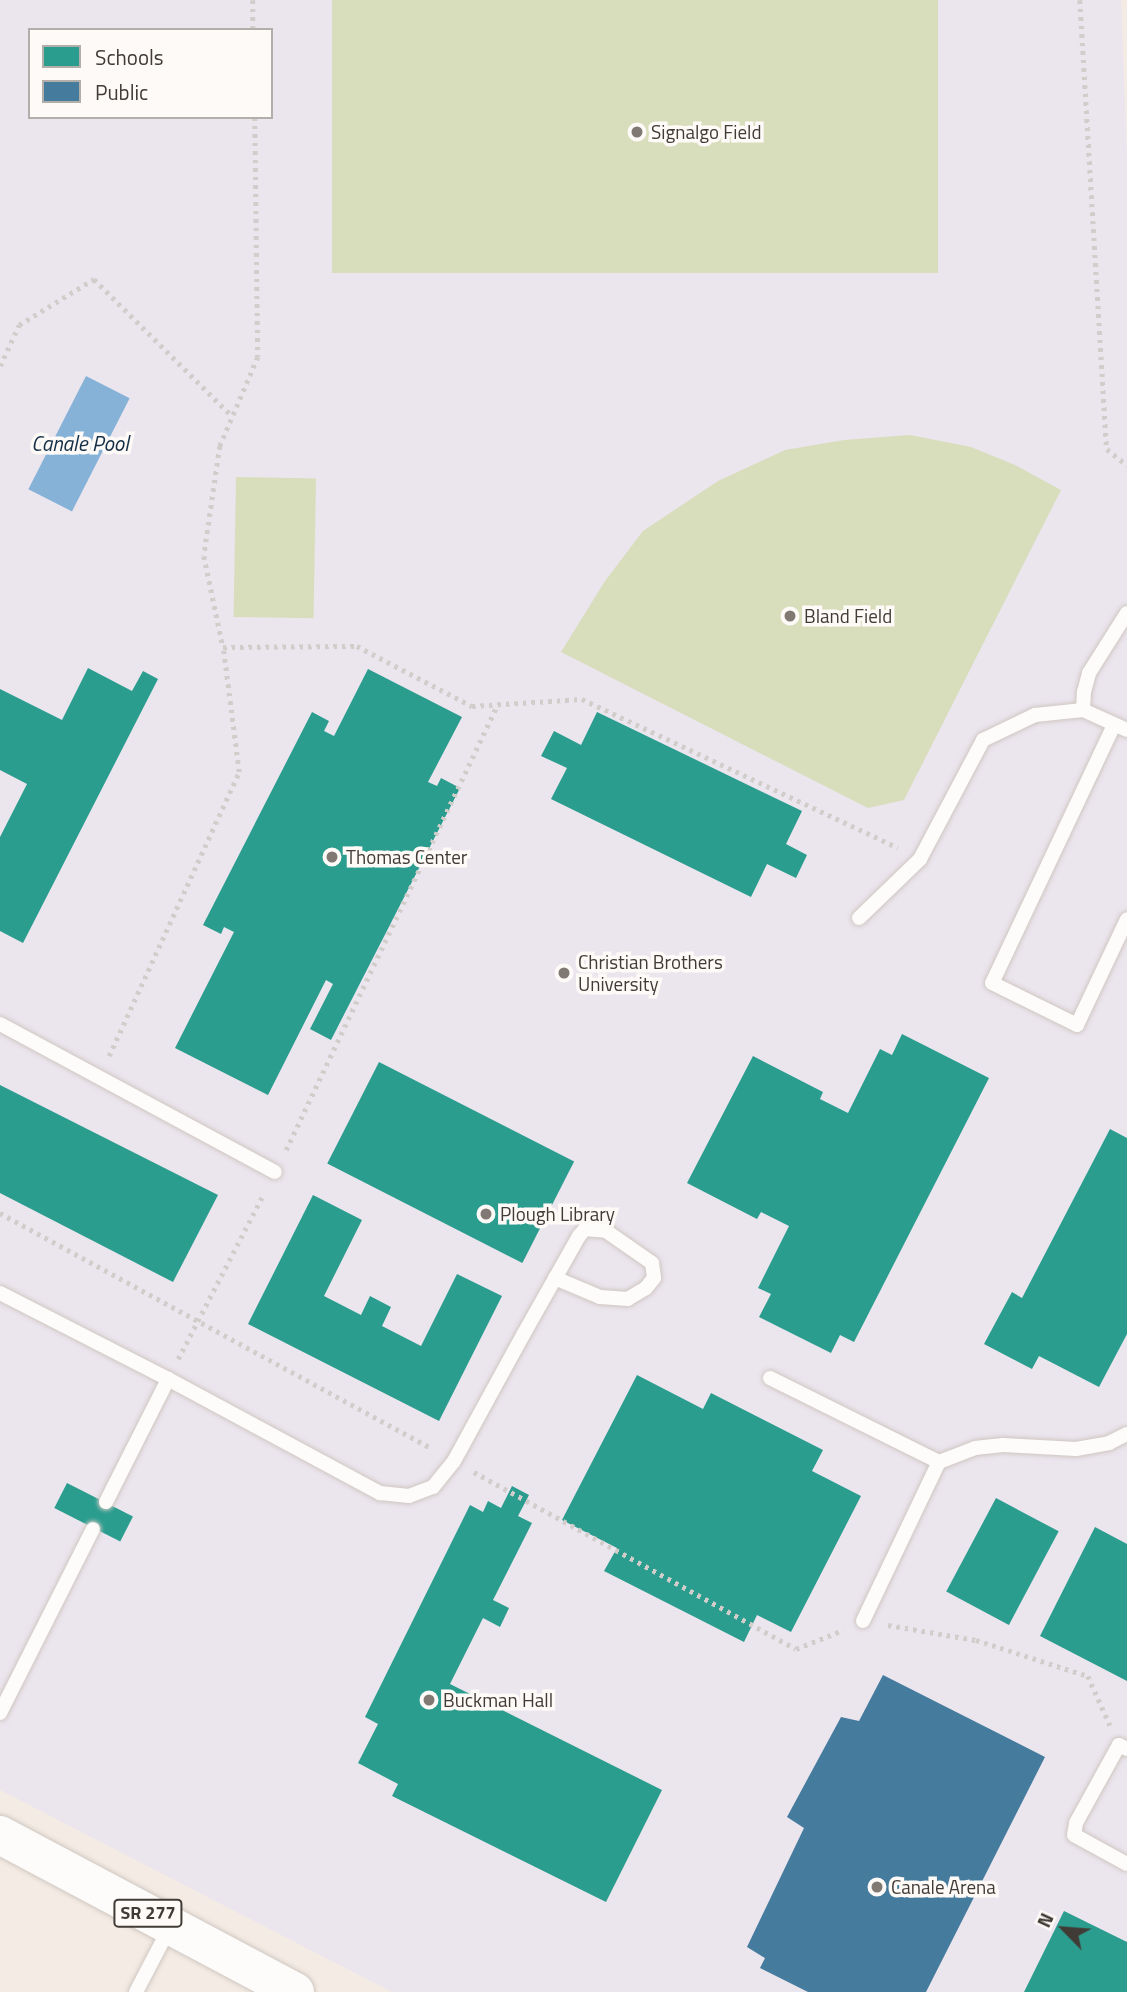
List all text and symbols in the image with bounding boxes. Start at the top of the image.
legend [28,28,273,119]
text: Schools [95,41,164,73]
text: Public [95,76,148,108]
place label: Signalgo Field [651,121,762,143]
marker: Signalgo Field [629,124,645,140]
water label: Canale Pool [31,430,129,456]
place label: Bland Field [804,605,892,627]
marker: Bland Field [782,608,798,624]
place label: Thomas Center [346,846,467,868]
marker: Thomas Center [324,849,340,865]
place label: Christian Brothers University [578,951,723,995]
marker: Christian Brothers University [556,965,572,981]
place label: Plough Library [500,1203,615,1225]
marker: Plough Library [478,1206,494,1222]
place label: Buckman Hall [443,1689,553,1711]
marker: Buckman Hall [421,1692,437,1708]
place label: Canale Arena [891,1876,996,1898]
marker: Canale Arena [869,1879,885,1895]
north arrow [1029,1894,1099,1964]
road number: SR 277 [113,1898,183,1927]
text: N [1029,1908,1060,1932]

